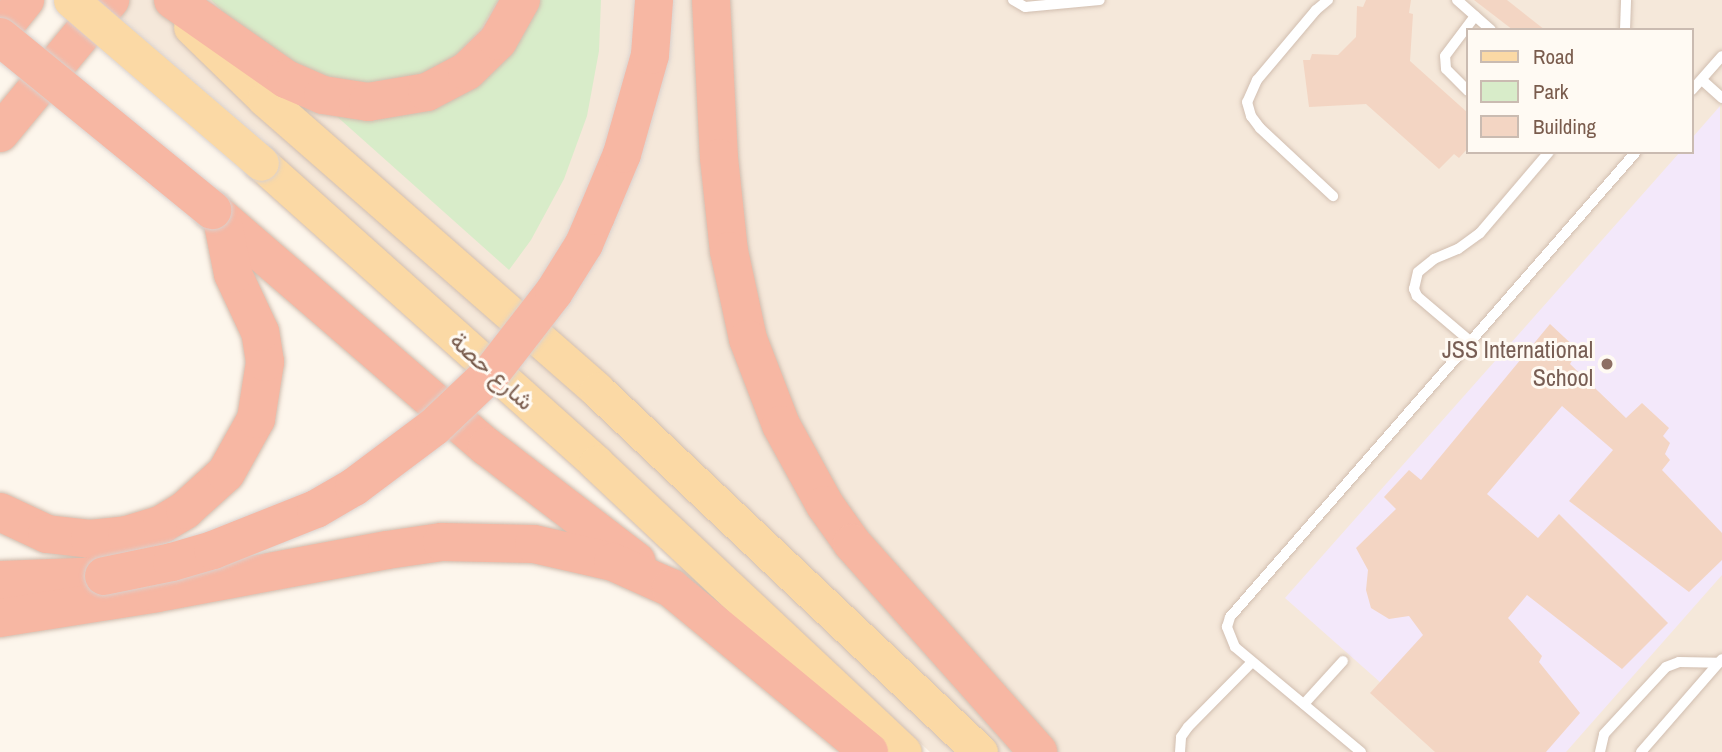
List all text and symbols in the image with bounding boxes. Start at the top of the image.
legend [1466,28,1694,154]
text: Road [1533,42,1574,71]
text: Park [1533,77,1568,106]
text: Building [1533,112,1596,141]
street label: شارع حصة [444,326,540,416]
place label: JSS International School [1442,336,1593,392]
marker: JSS International School [1599,356,1615,372]

